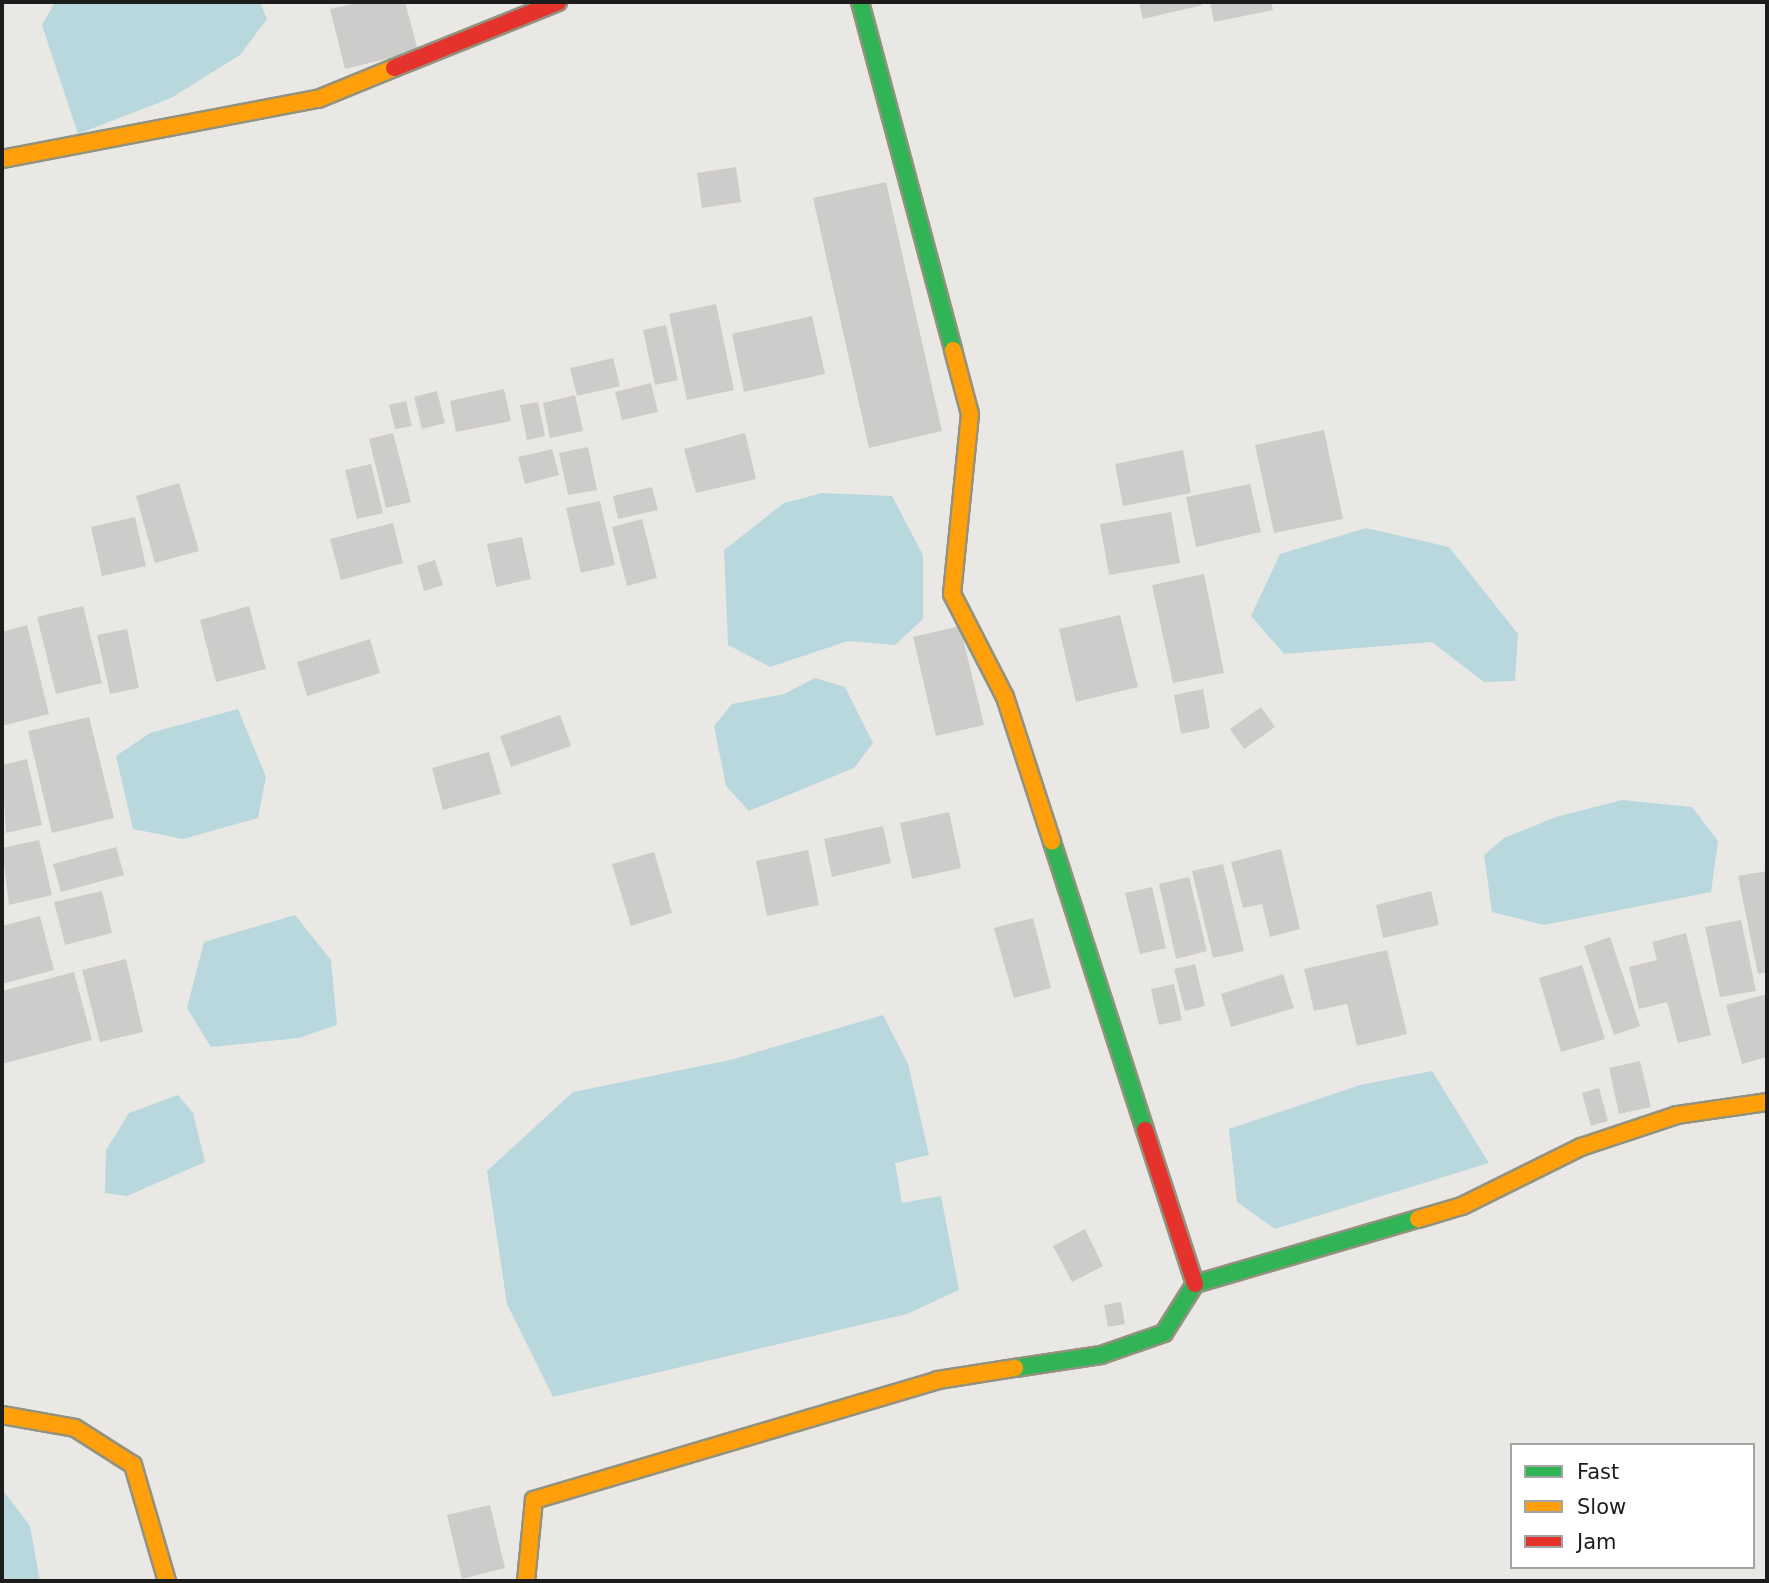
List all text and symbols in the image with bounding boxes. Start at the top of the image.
legend [1510,1443,1755,1569]
text: Fast [1577,1460,1619,1484]
text: Slow [1577,1495,1626,1519]
text: Jam [1577,1530,1617,1554]

